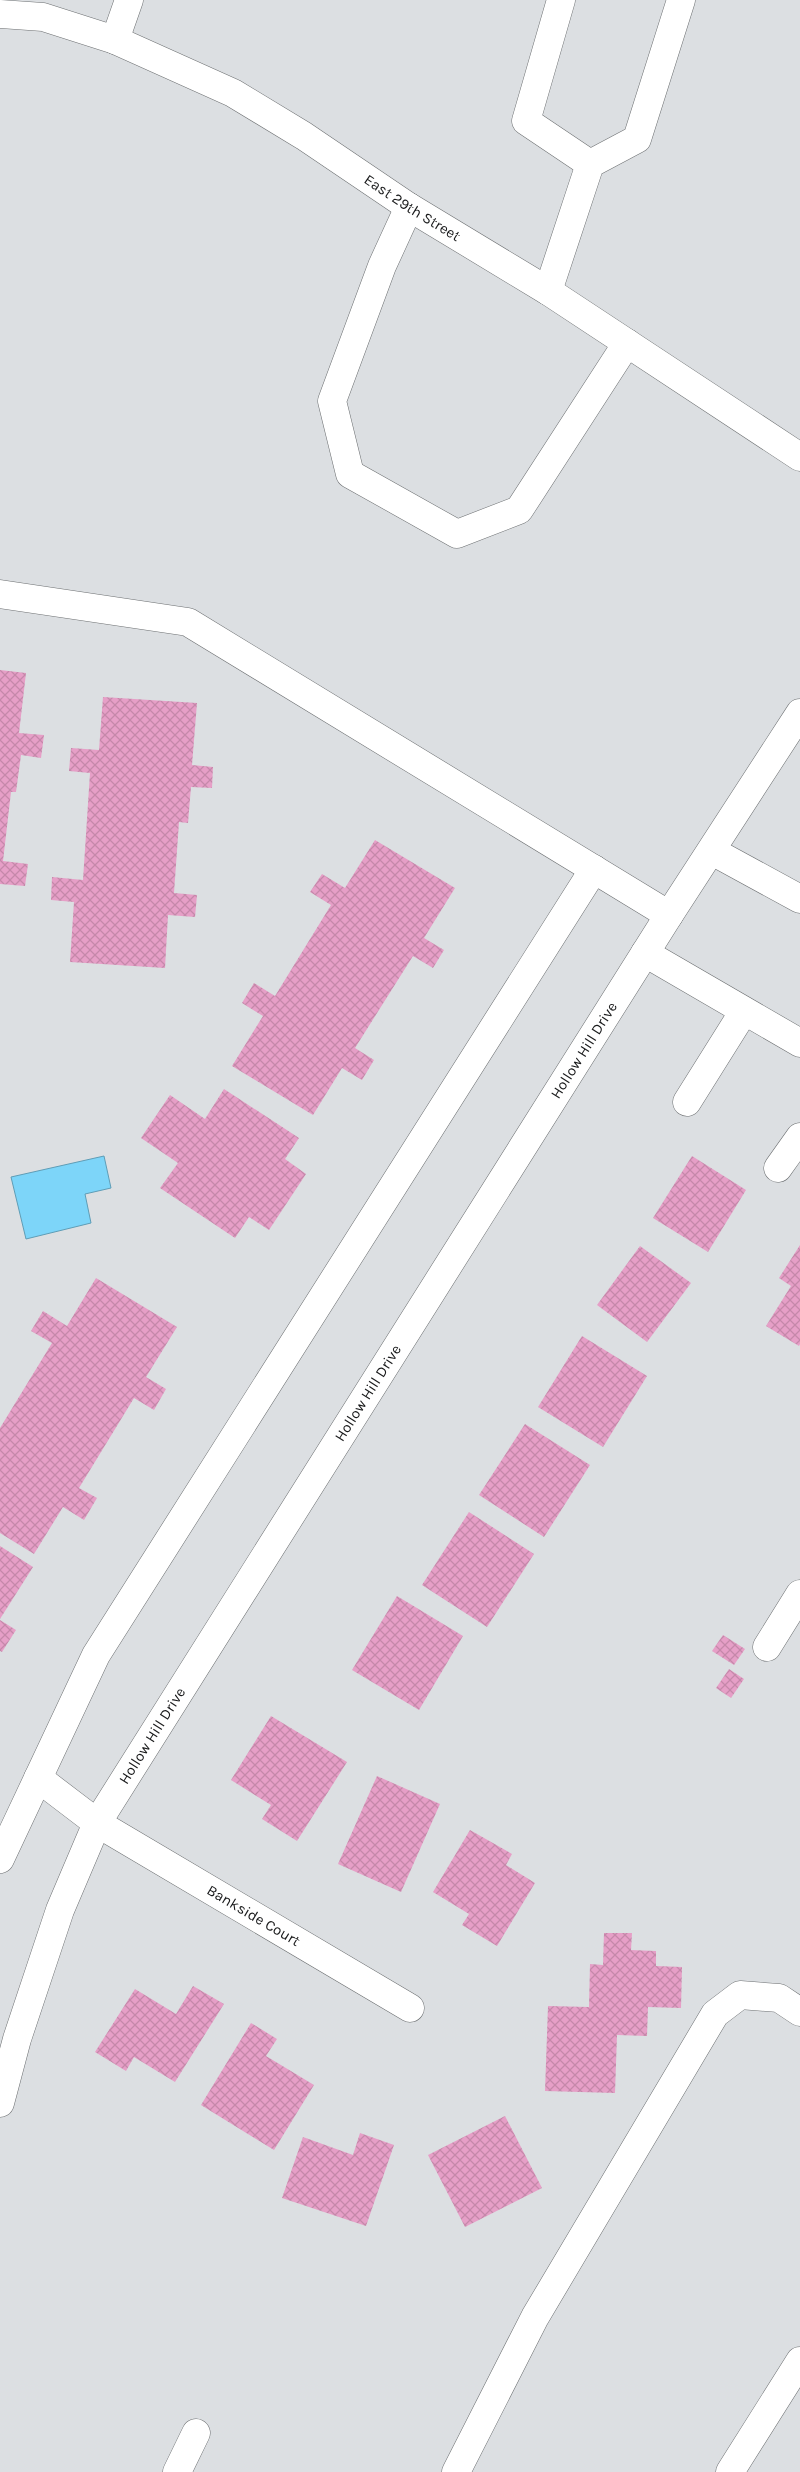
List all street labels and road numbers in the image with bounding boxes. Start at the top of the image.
street label: East 29th Street [361,170,464,245]
street label: Hollow Hill Drive [547,999,621,1102]
street label: Hollow Hill Drive [331,1341,405,1445]
street label: Hollow Hill Drive [115,1684,189,1787]
street label: Bankside Court [204,1881,304,1950]

